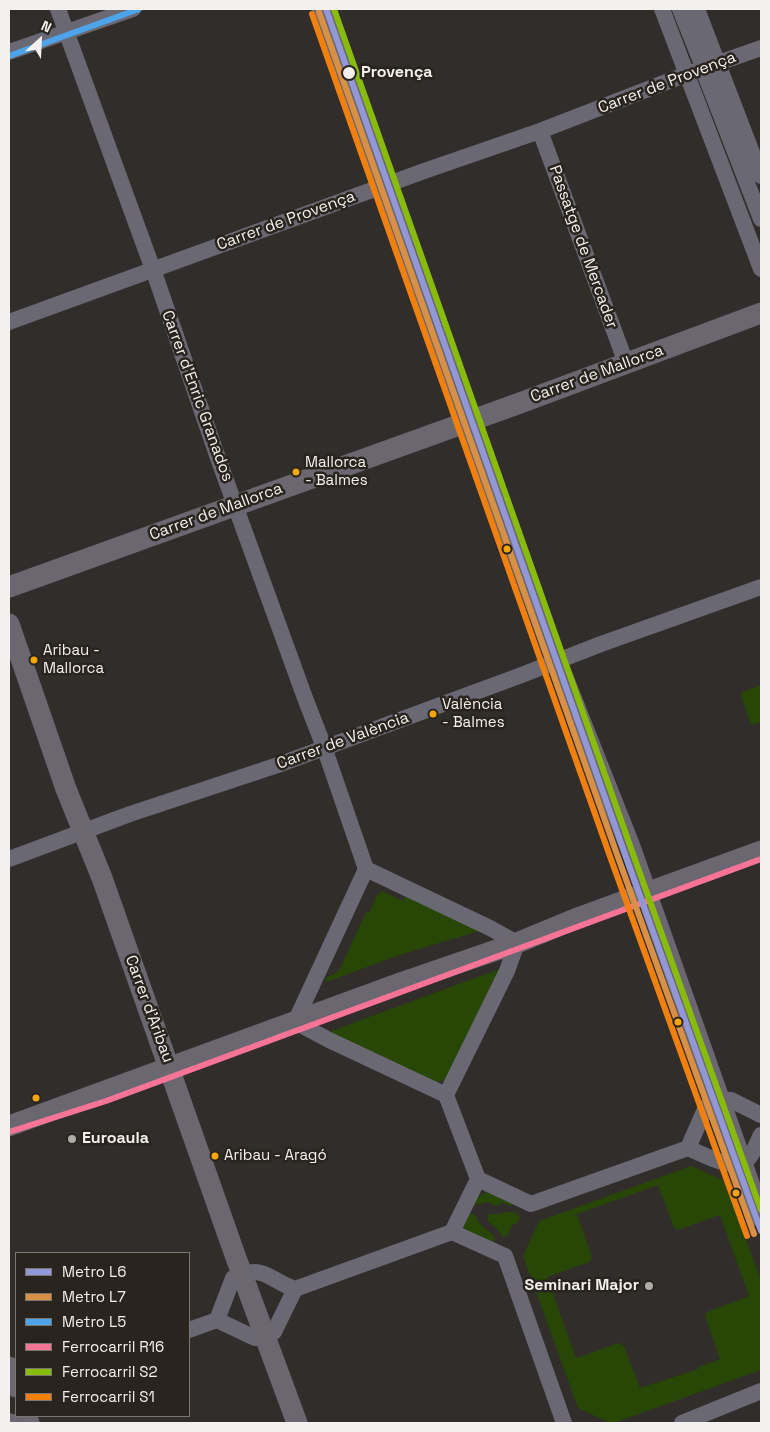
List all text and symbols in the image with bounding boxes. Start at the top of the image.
north arrow [15,15,65,65]
text: N [38,16,54,37]
street label: Carrer de Provença [595,48,739,118]
place label: Provença [361,63,433,83]
marker: Provença [341,65,357,81]
street label: Passatge de Mercader [545,163,621,331]
street label: Carrer de Provença [214,187,358,255]
street label: Carrer d'Enric Granados [157,308,237,484]
street label: Carrer de Mallorca [528,341,666,407]
place label: Mallorca - Balmes [305,454,368,489]
marker: Mallorca - Balmes [291,467,301,477]
street label: Carrer de Mallorca [147,479,285,545]
unlabelled marker [502,544,512,554]
place label: Aribau - Mallorca [43,642,104,677]
marker: Aribau - Mallorca [29,655,39,665]
place label: València - Balmes [442,696,505,731]
street label: Carrer de València [274,708,412,774]
marker: València - Balmes [428,709,438,719]
street label: Carrer d'Aribau [121,953,177,1065]
unlabelled marker [673,1017,683,1027]
unlabelled marker [31,1093,41,1103]
place label: Euroaula [82,1129,149,1149]
marker: Euroaula [66,1133,78,1145]
place label: Aribau - Aragó [224,1147,327,1165]
marker: Aribau - Aragó [210,1151,220,1161]
unlabelled marker [731,1188,741,1198]
legend [15,1252,190,1417]
text: Metro L6 [62,1262,126,1281]
place label: Seminari Major [525,1276,639,1296]
marker: Seminari Major [643,1280,655,1292]
text: Metro L7 [62,1287,126,1306]
text: Metro L5 [62,1312,126,1331]
text: Ferrocarril R16 [62,1337,164,1356]
text: Ferrocarril S2 [62,1362,158,1381]
text: Ferrocarril S1 [62,1387,155,1406]

